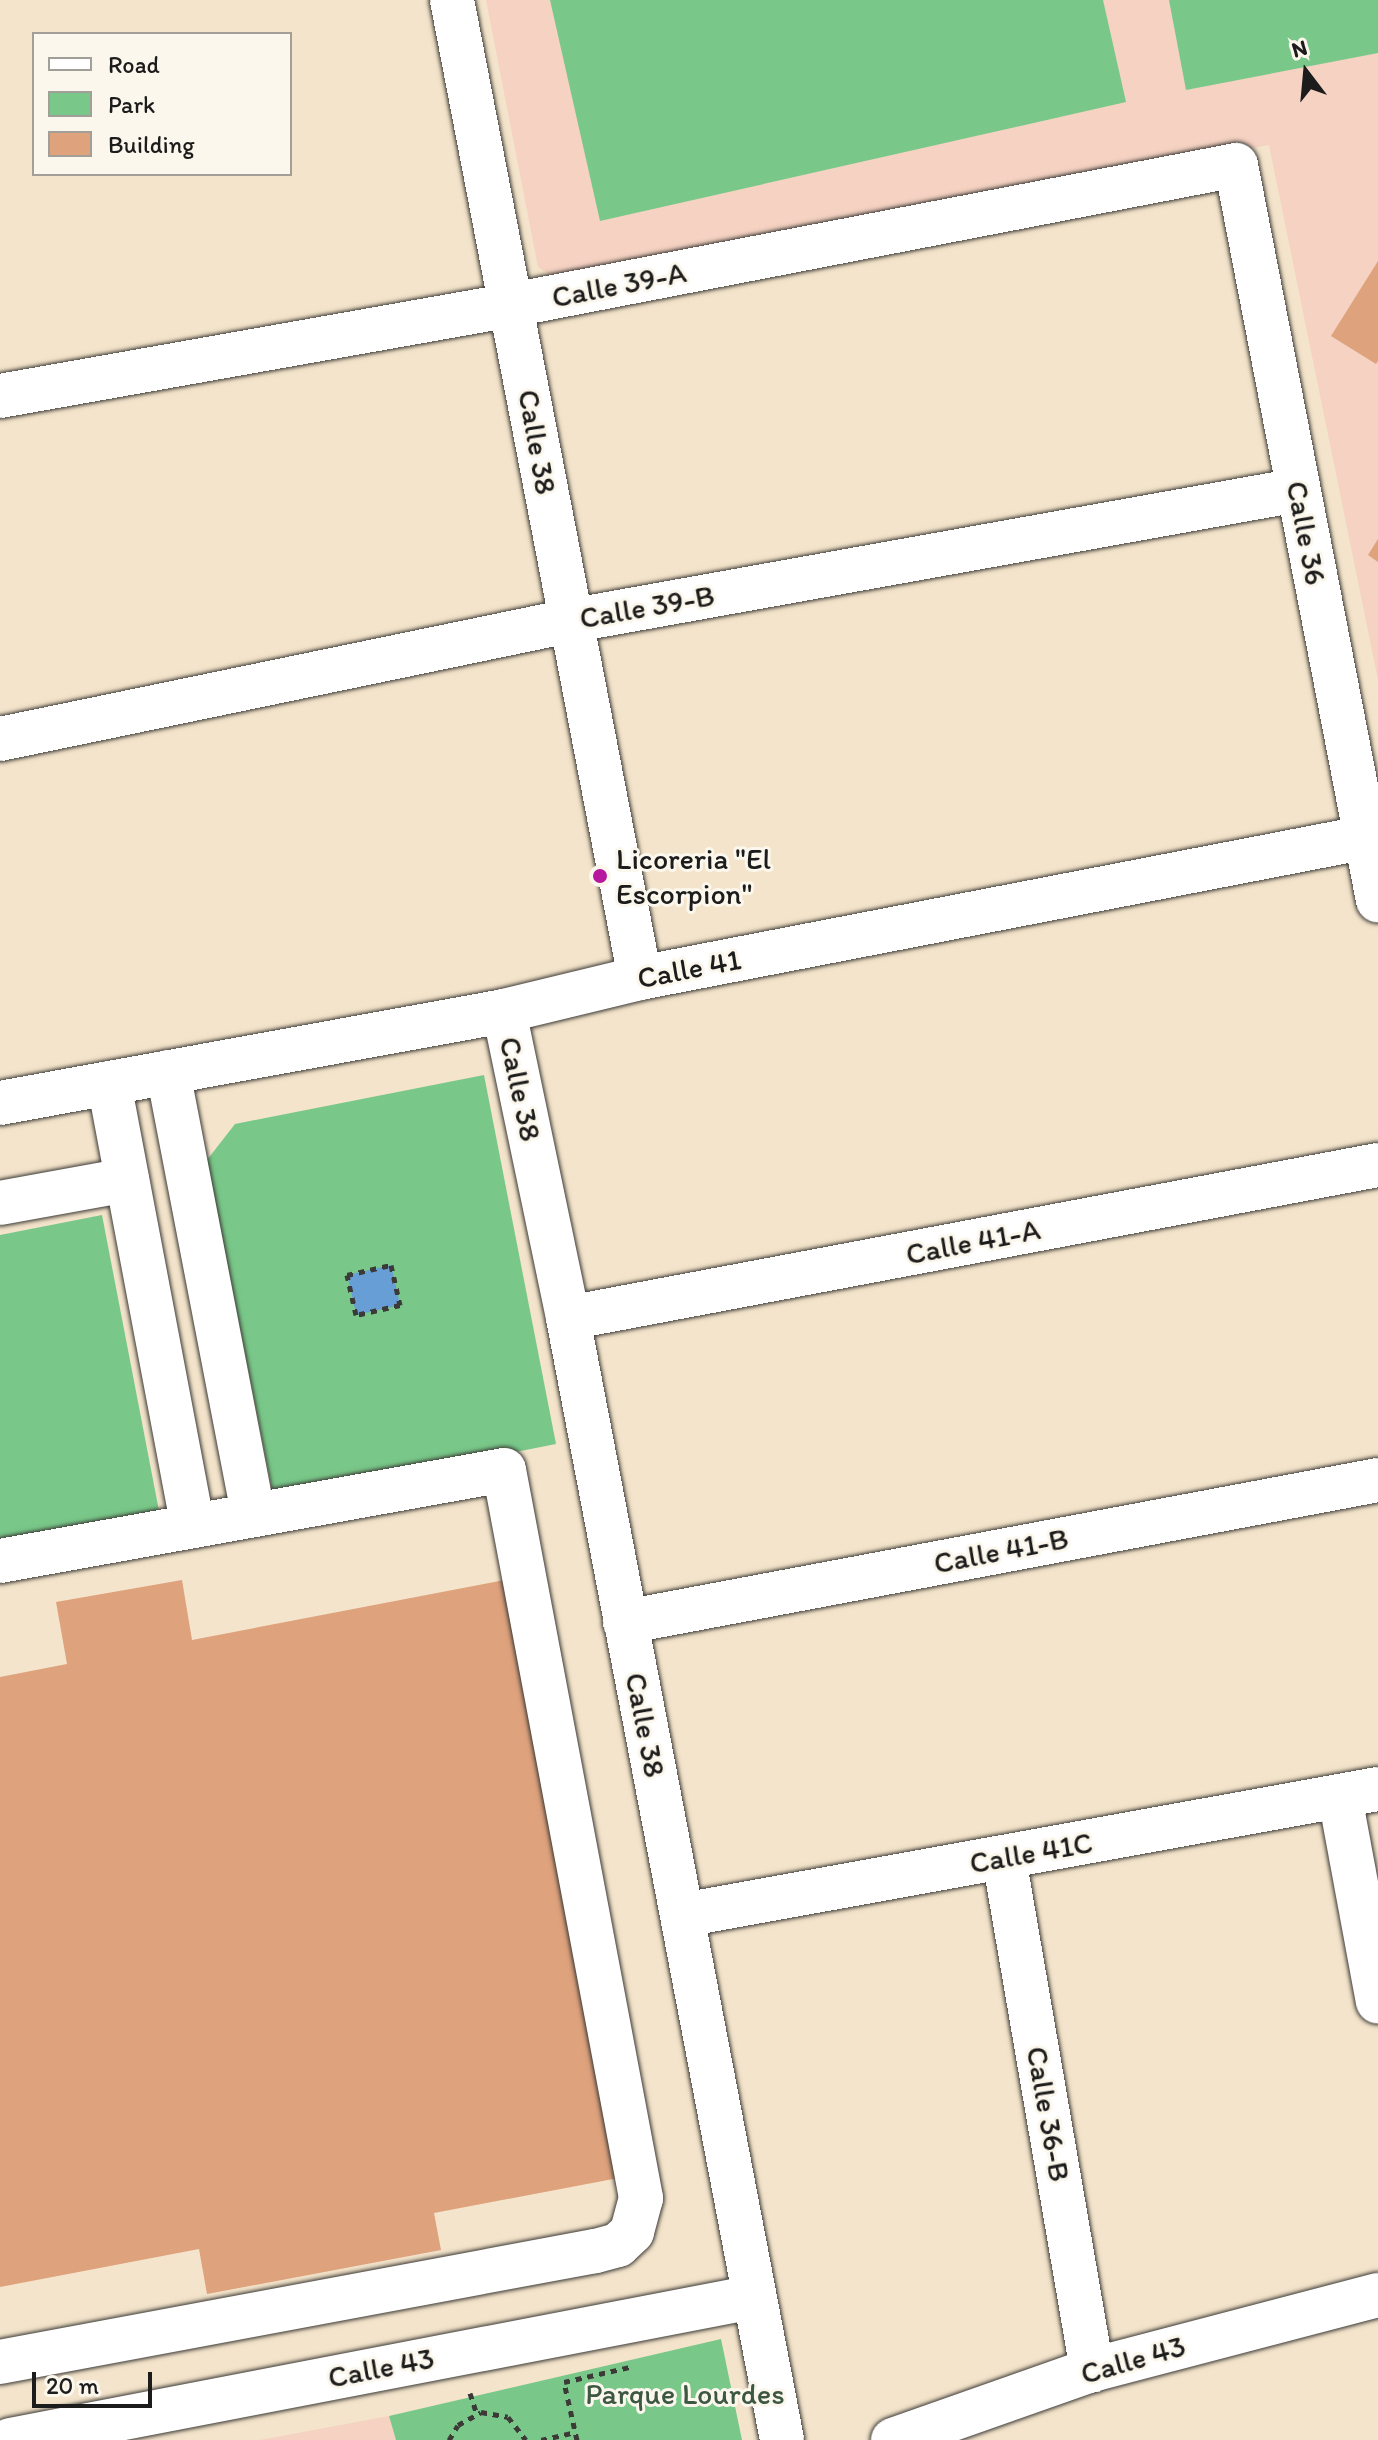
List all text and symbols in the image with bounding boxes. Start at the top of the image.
legend [32,32,292,176]
north arrow [1266,32,1346,112]
text: N [1288,33,1310,63]
text: Road [108,50,160,79]
text: Park [108,90,155,119]
text: Building [108,130,195,159]
street label: Calle 39-A [549,254,689,316]
street label: Calle 38 [510,387,564,497]
street label: Calle 36 [1278,478,1334,588]
street label: Calle 39-B [577,577,717,637]
place label: Licoreria "El Escorpion" [616,841,771,912]
marker: Licoreria "El Escorpion" [591,867,609,885]
street label: Calle 41 [634,941,744,997]
street label: Calle 38 [491,1034,549,1144]
street label: Calle 41-A [903,1211,1043,1273]
street label: Calle 41-B [931,1520,1071,1582]
street label: Calle 38 [617,1670,673,1780]
street label: Calle 41C [967,1824,1095,1882]
street label: Calle 36-B [1018,2044,1078,2184]
street label: Calle 43 [1076,2328,1190,2392]
street label: Calle 43 [325,2340,437,2396]
scale bar [36,2356,156,2406]
text: 20 m [46,2371,99,2400]
park label: Parque Lourdes [585,2376,785,2412]

